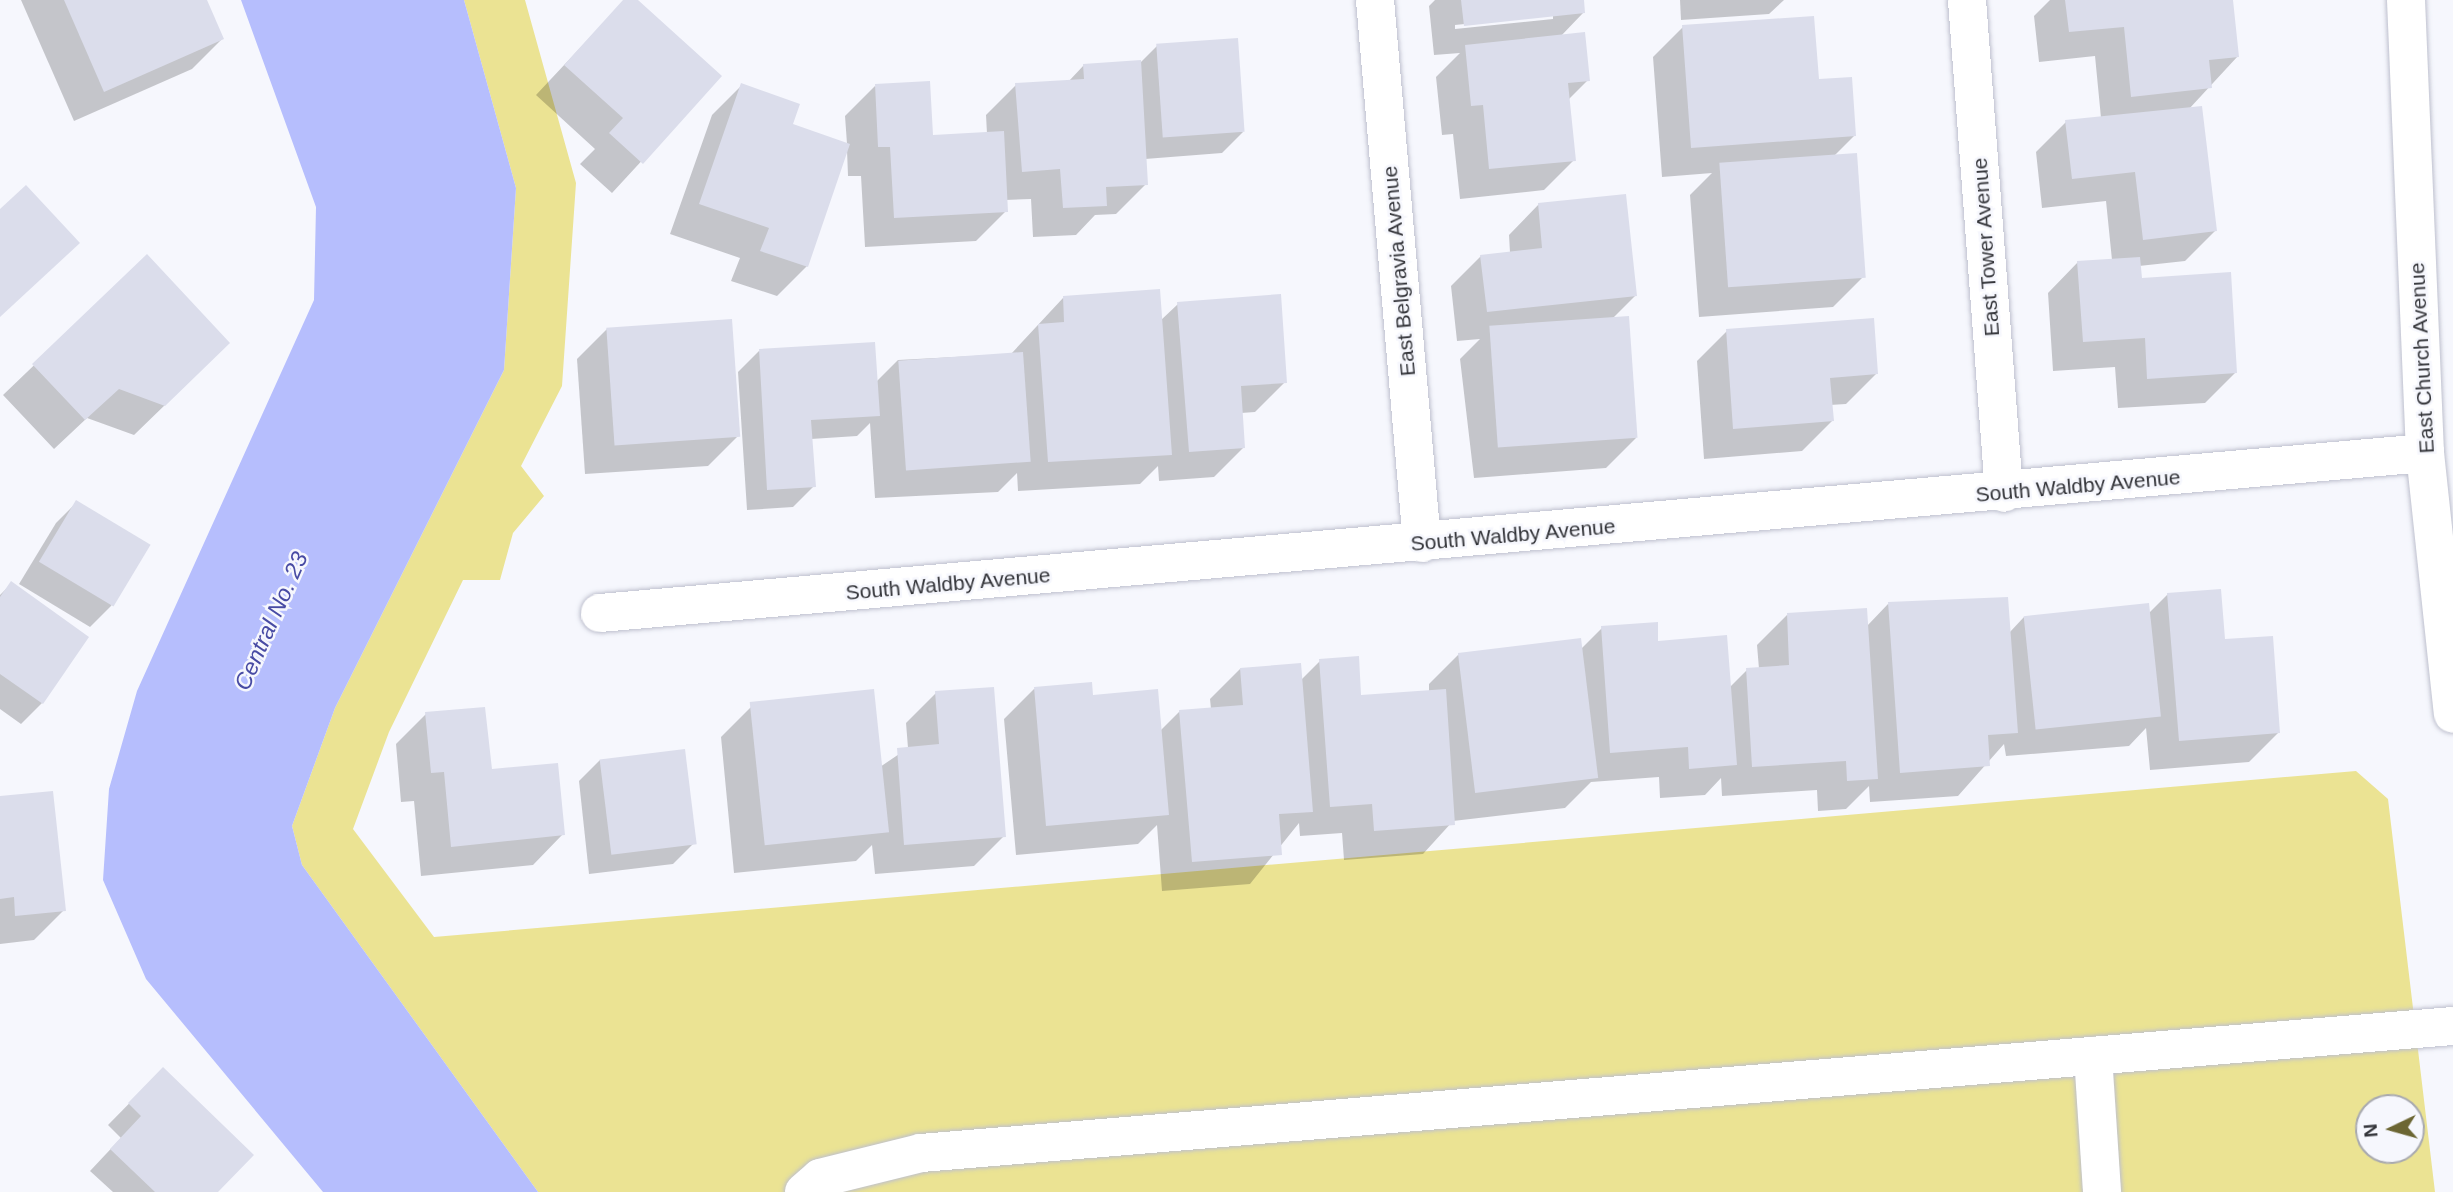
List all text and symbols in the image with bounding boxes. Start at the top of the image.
street label: East Tower Avenue [1967,156,2005,338]
street label: East Belgravia Avenue [1377,164,1421,378]
street label: East Church Avenue [2404,261,2440,455]
street label: South Waldby Avenue [1974,464,2182,508]
street label: South Waldby Avenue [1409,513,1617,557]
water label: Central No. 23 [228,548,314,694]
street label: South Waldby Avenue [844,562,1052,606]
north arrow [2355,1094,2425,1164]
text: N [2360,1123,2382,1138]

